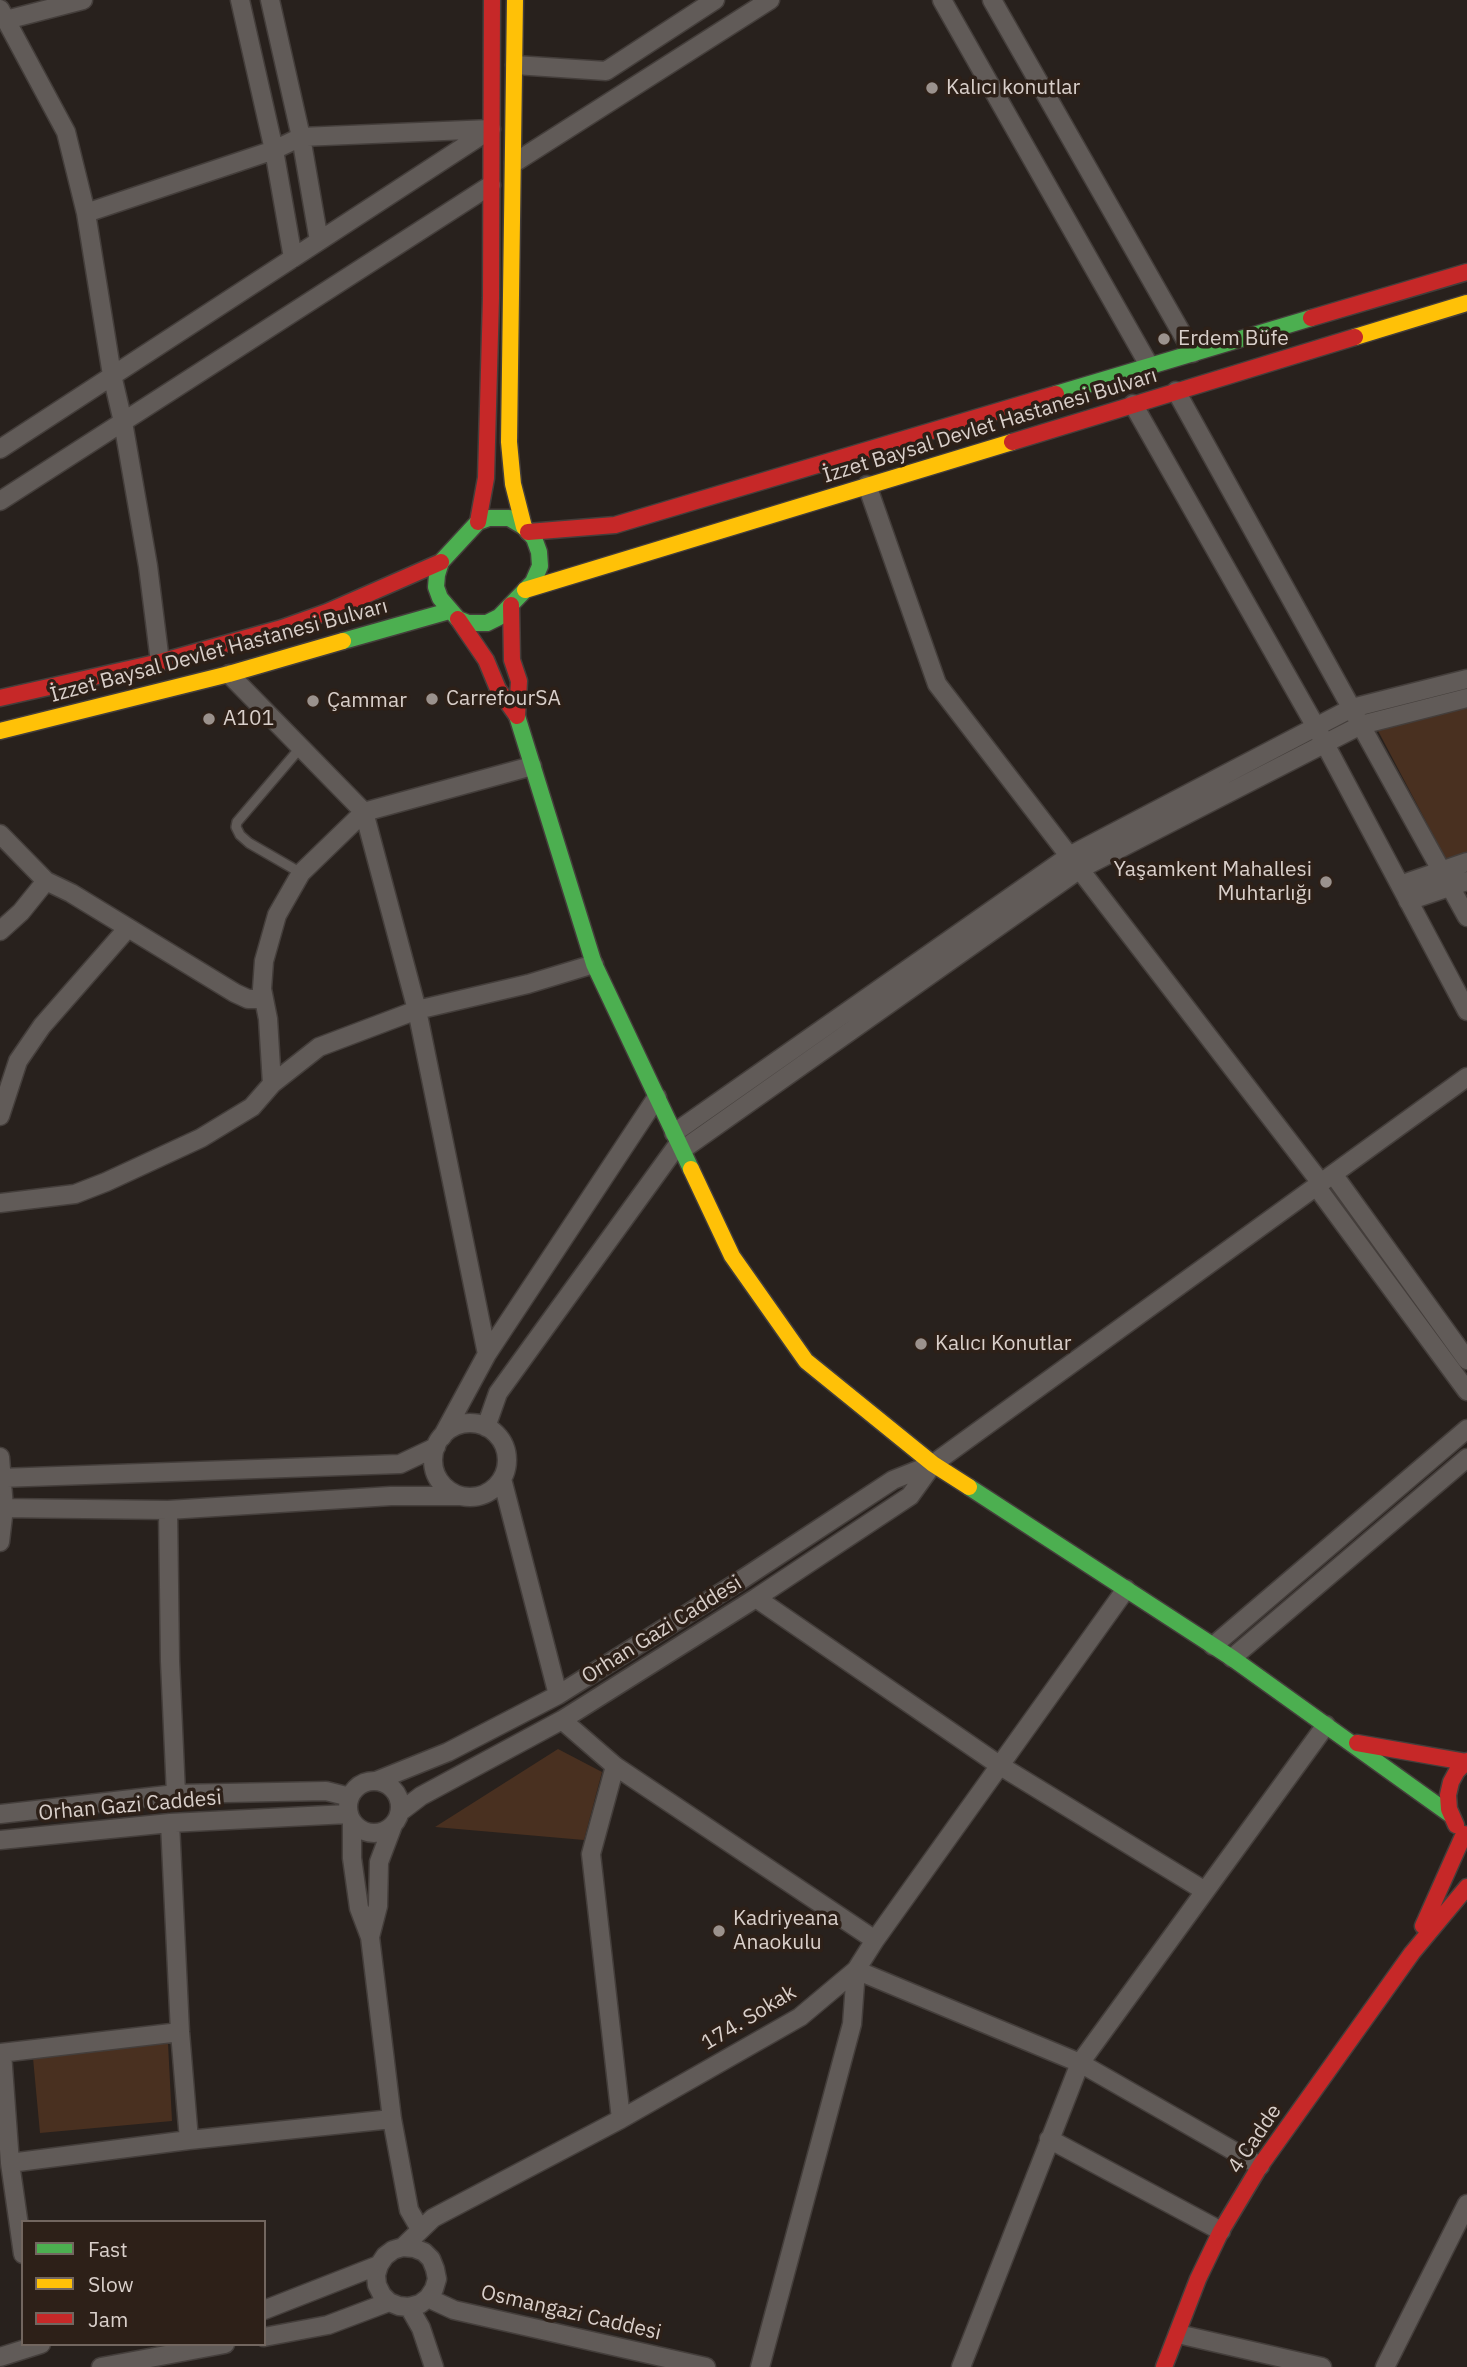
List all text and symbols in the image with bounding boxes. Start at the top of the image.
place label: Kalıcı konutlar [946,75,1080,101]
marker: Kalıcı konutlar [924,80,940,96]
place label: Erdem Büfe [1178,326,1289,352]
marker: Erdem Büfe [1156,331,1172,347]
street label: İzzet Baysal Devlet Hastanesi Bulvarı [820,363,1160,489]
street label: İzzet Baysal Devlet Hastanesi Bulvarı [48,594,390,708]
place label: CarrefourSA [446,686,561,712]
place label: Çammar [327,688,407,714]
marker: CarrefourSA [424,691,440,707]
marker: Çammar [305,693,321,709]
place label: A101 [223,706,274,732]
marker: A101 [201,711,217,727]
place label: Yaşamkent Mahallesi Muhtarlığı [1113,857,1312,907]
marker: Yaşamkent Mahallesi Muhtarlığı [1318,874,1334,890]
place label: Kalıcı Konutlar [935,1331,1071,1357]
marker: Kalıcı Konutlar [913,1336,929,1352]
street label: Orhan Gazi Caddesi [577,1571,747,1689]
street label: Orhan Gazi Caddesi [37,1785,223,1827]
place label: Kadriyeana Anaokulu [733,1906,839,1956]
marker: Kadriyeana Anaokulu [711,1923,727,1939]
street label: 174. Sokak [697,1980,801,2056]
street label: 4 Cadde [1223,2100,1287,2178]
legend [21,2220,266,2346]
text: Fast [88,2235,128,2263]
text: Slow [88,2270,134,2298]
street label: Osmangazi Caddesi [478,2280,664,2346]
text: Jam [88,2305,128,2333]

